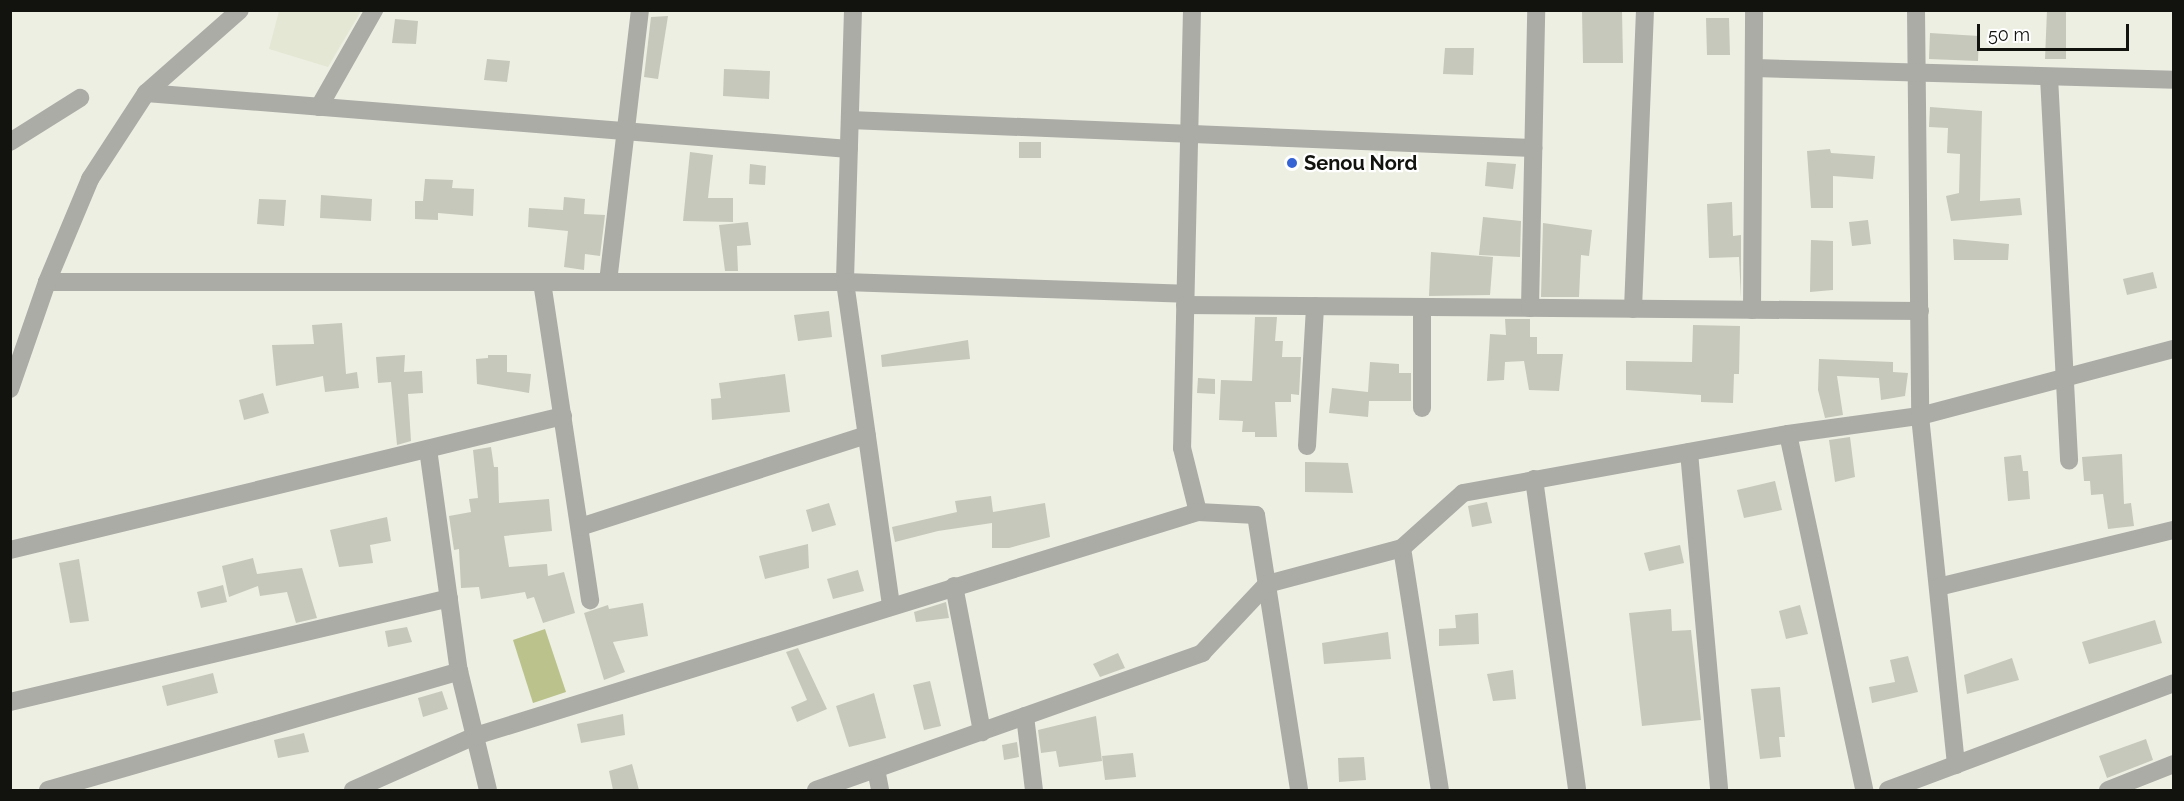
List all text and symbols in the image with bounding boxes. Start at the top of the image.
scale bar [1980,12,2132,50]
text: 50 m [1988,24,2030,45]
place label: Senou Nord [1304,151,1417,175]
marker: Senou Nord [1285,156,1299,170]

